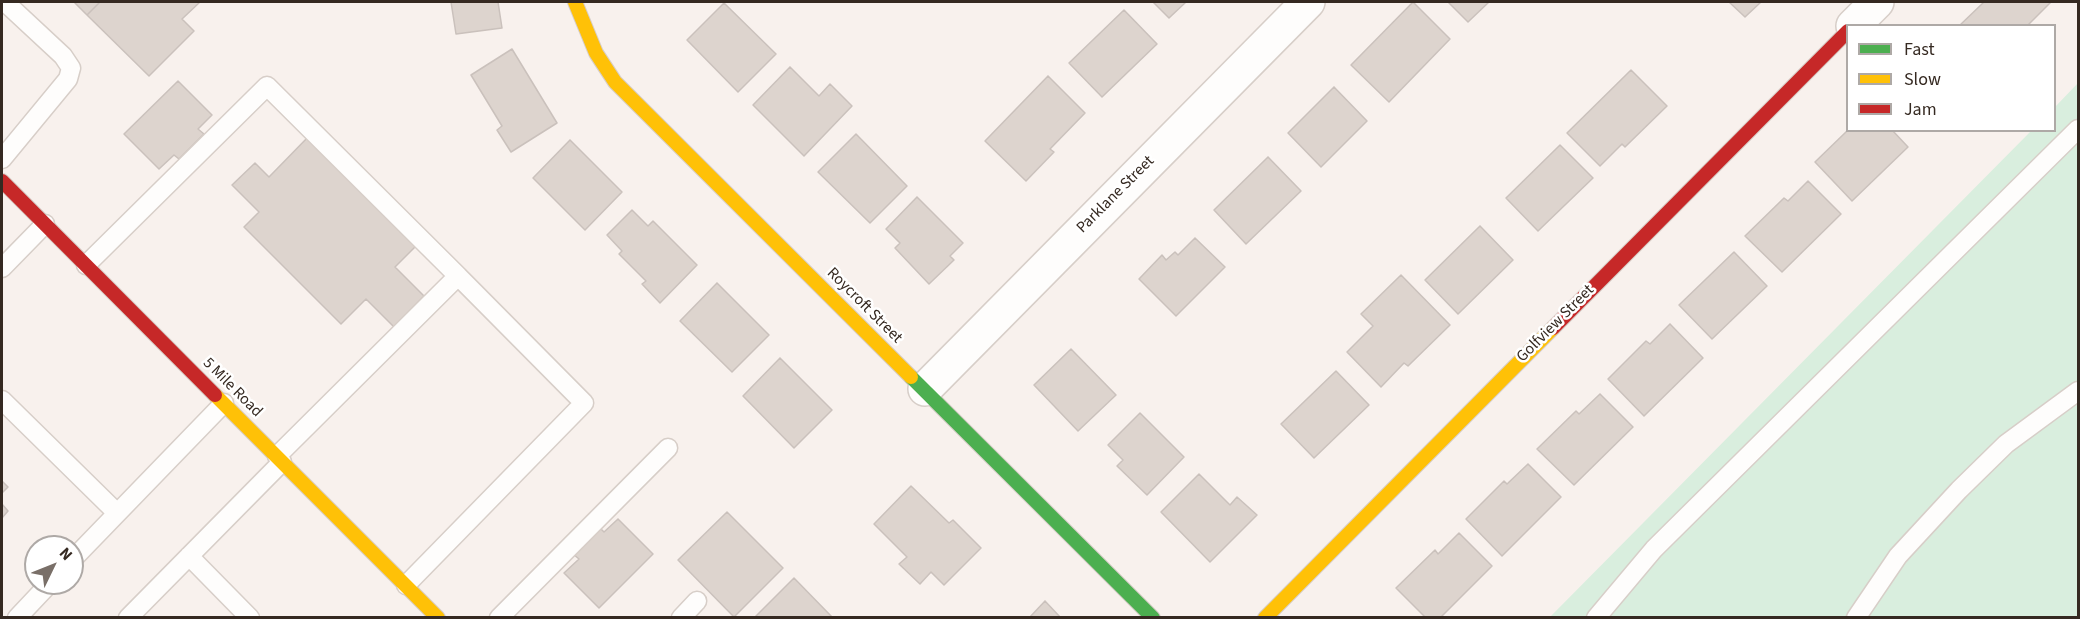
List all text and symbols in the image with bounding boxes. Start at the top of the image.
legend [1846,24,2056,132]
text: Fast [1904,37,1935,62]
text: Slow [1904,67,1941,92]
text: Jam [1904,97,1937,122]
street label: Parklane Street [1073,152,1159,238]
street label: Roycroft Street [822,264,906,348]
street label: Golfview Street [1513,281,1599,367]
street label: 5 Mile Road [198,354,266,422]
north arrow [24,535,84,595]
text: N [54,543,77,565]

